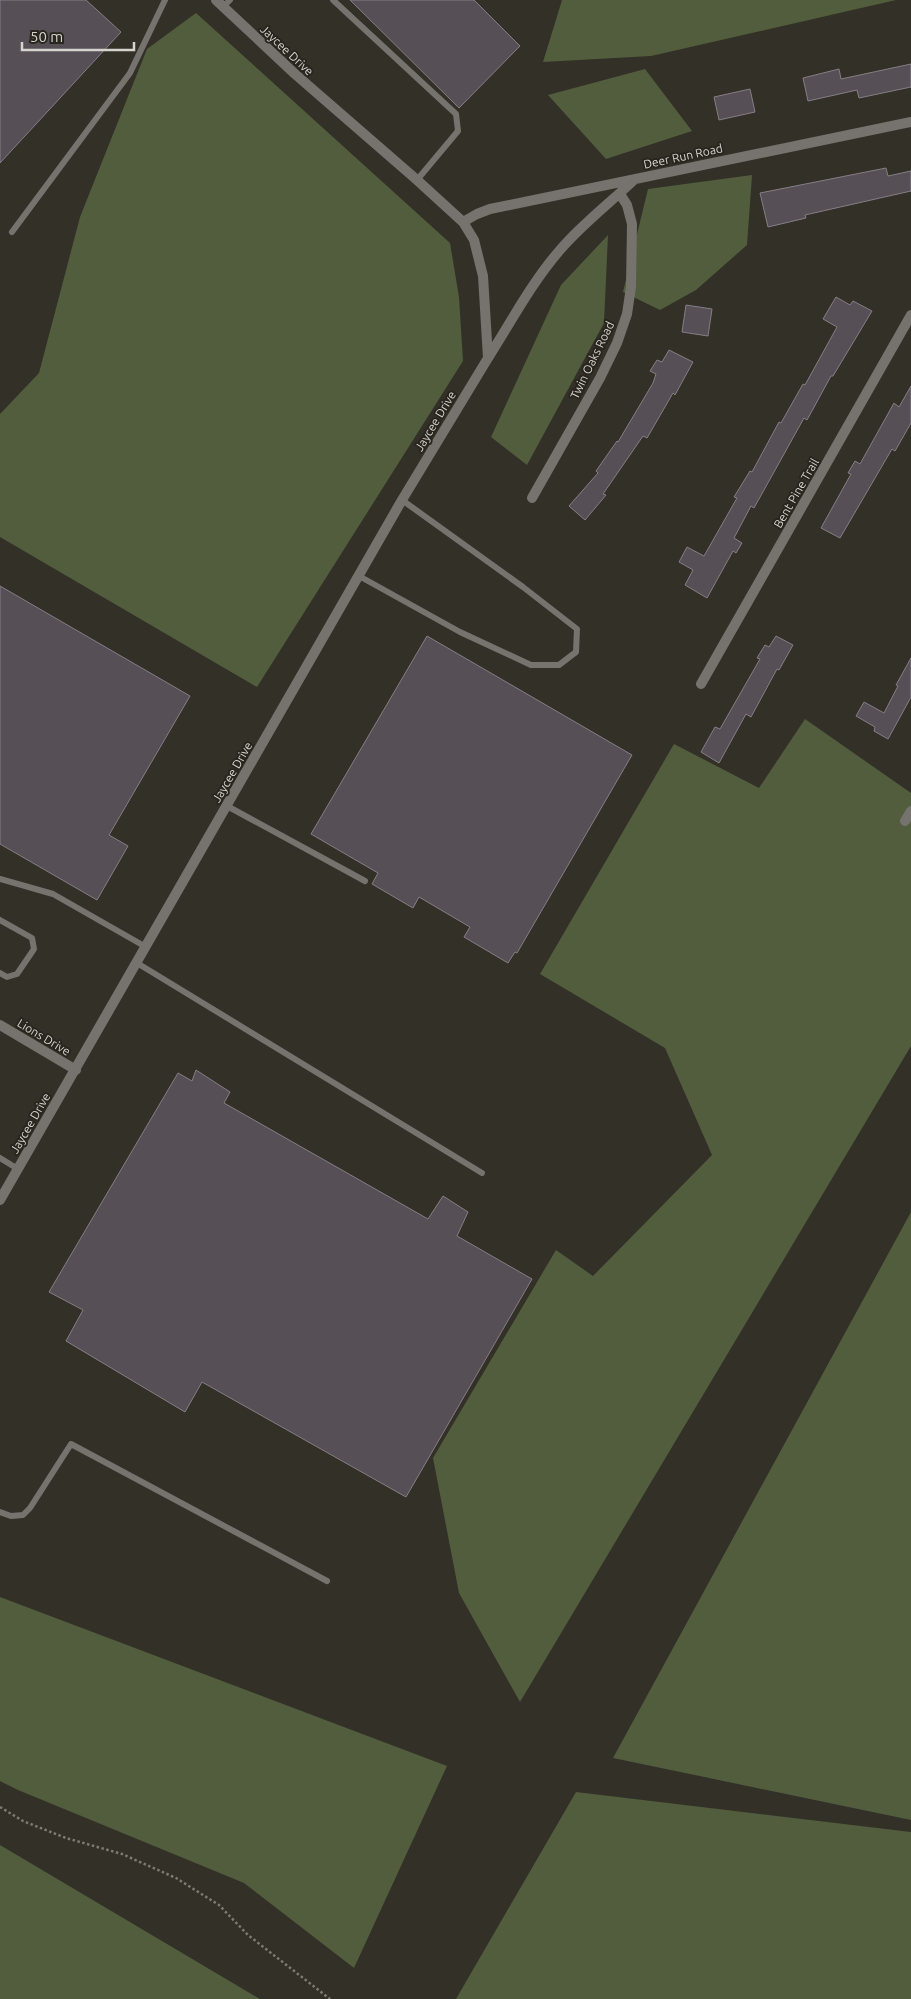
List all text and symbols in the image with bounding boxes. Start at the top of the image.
scale bar [22,20,135,52]
street label: Jaycee Drive [258,22,316,78]
text: 50 m [30,28,63,45]
street label: Deer Run Road [642,141,724,171]
street label: Twin Oaks Road [568,319,616,401]
street label: Jaycee Drive [412,389,458,453]
street label: Bent Pine Trail [771,456,821,530]
street label: Jaycee Drive [209,739,255,805]
street label: Lions Drive [15,1016,73,1058]
street label: Jaycee Drive [7,1090,53,1156]

